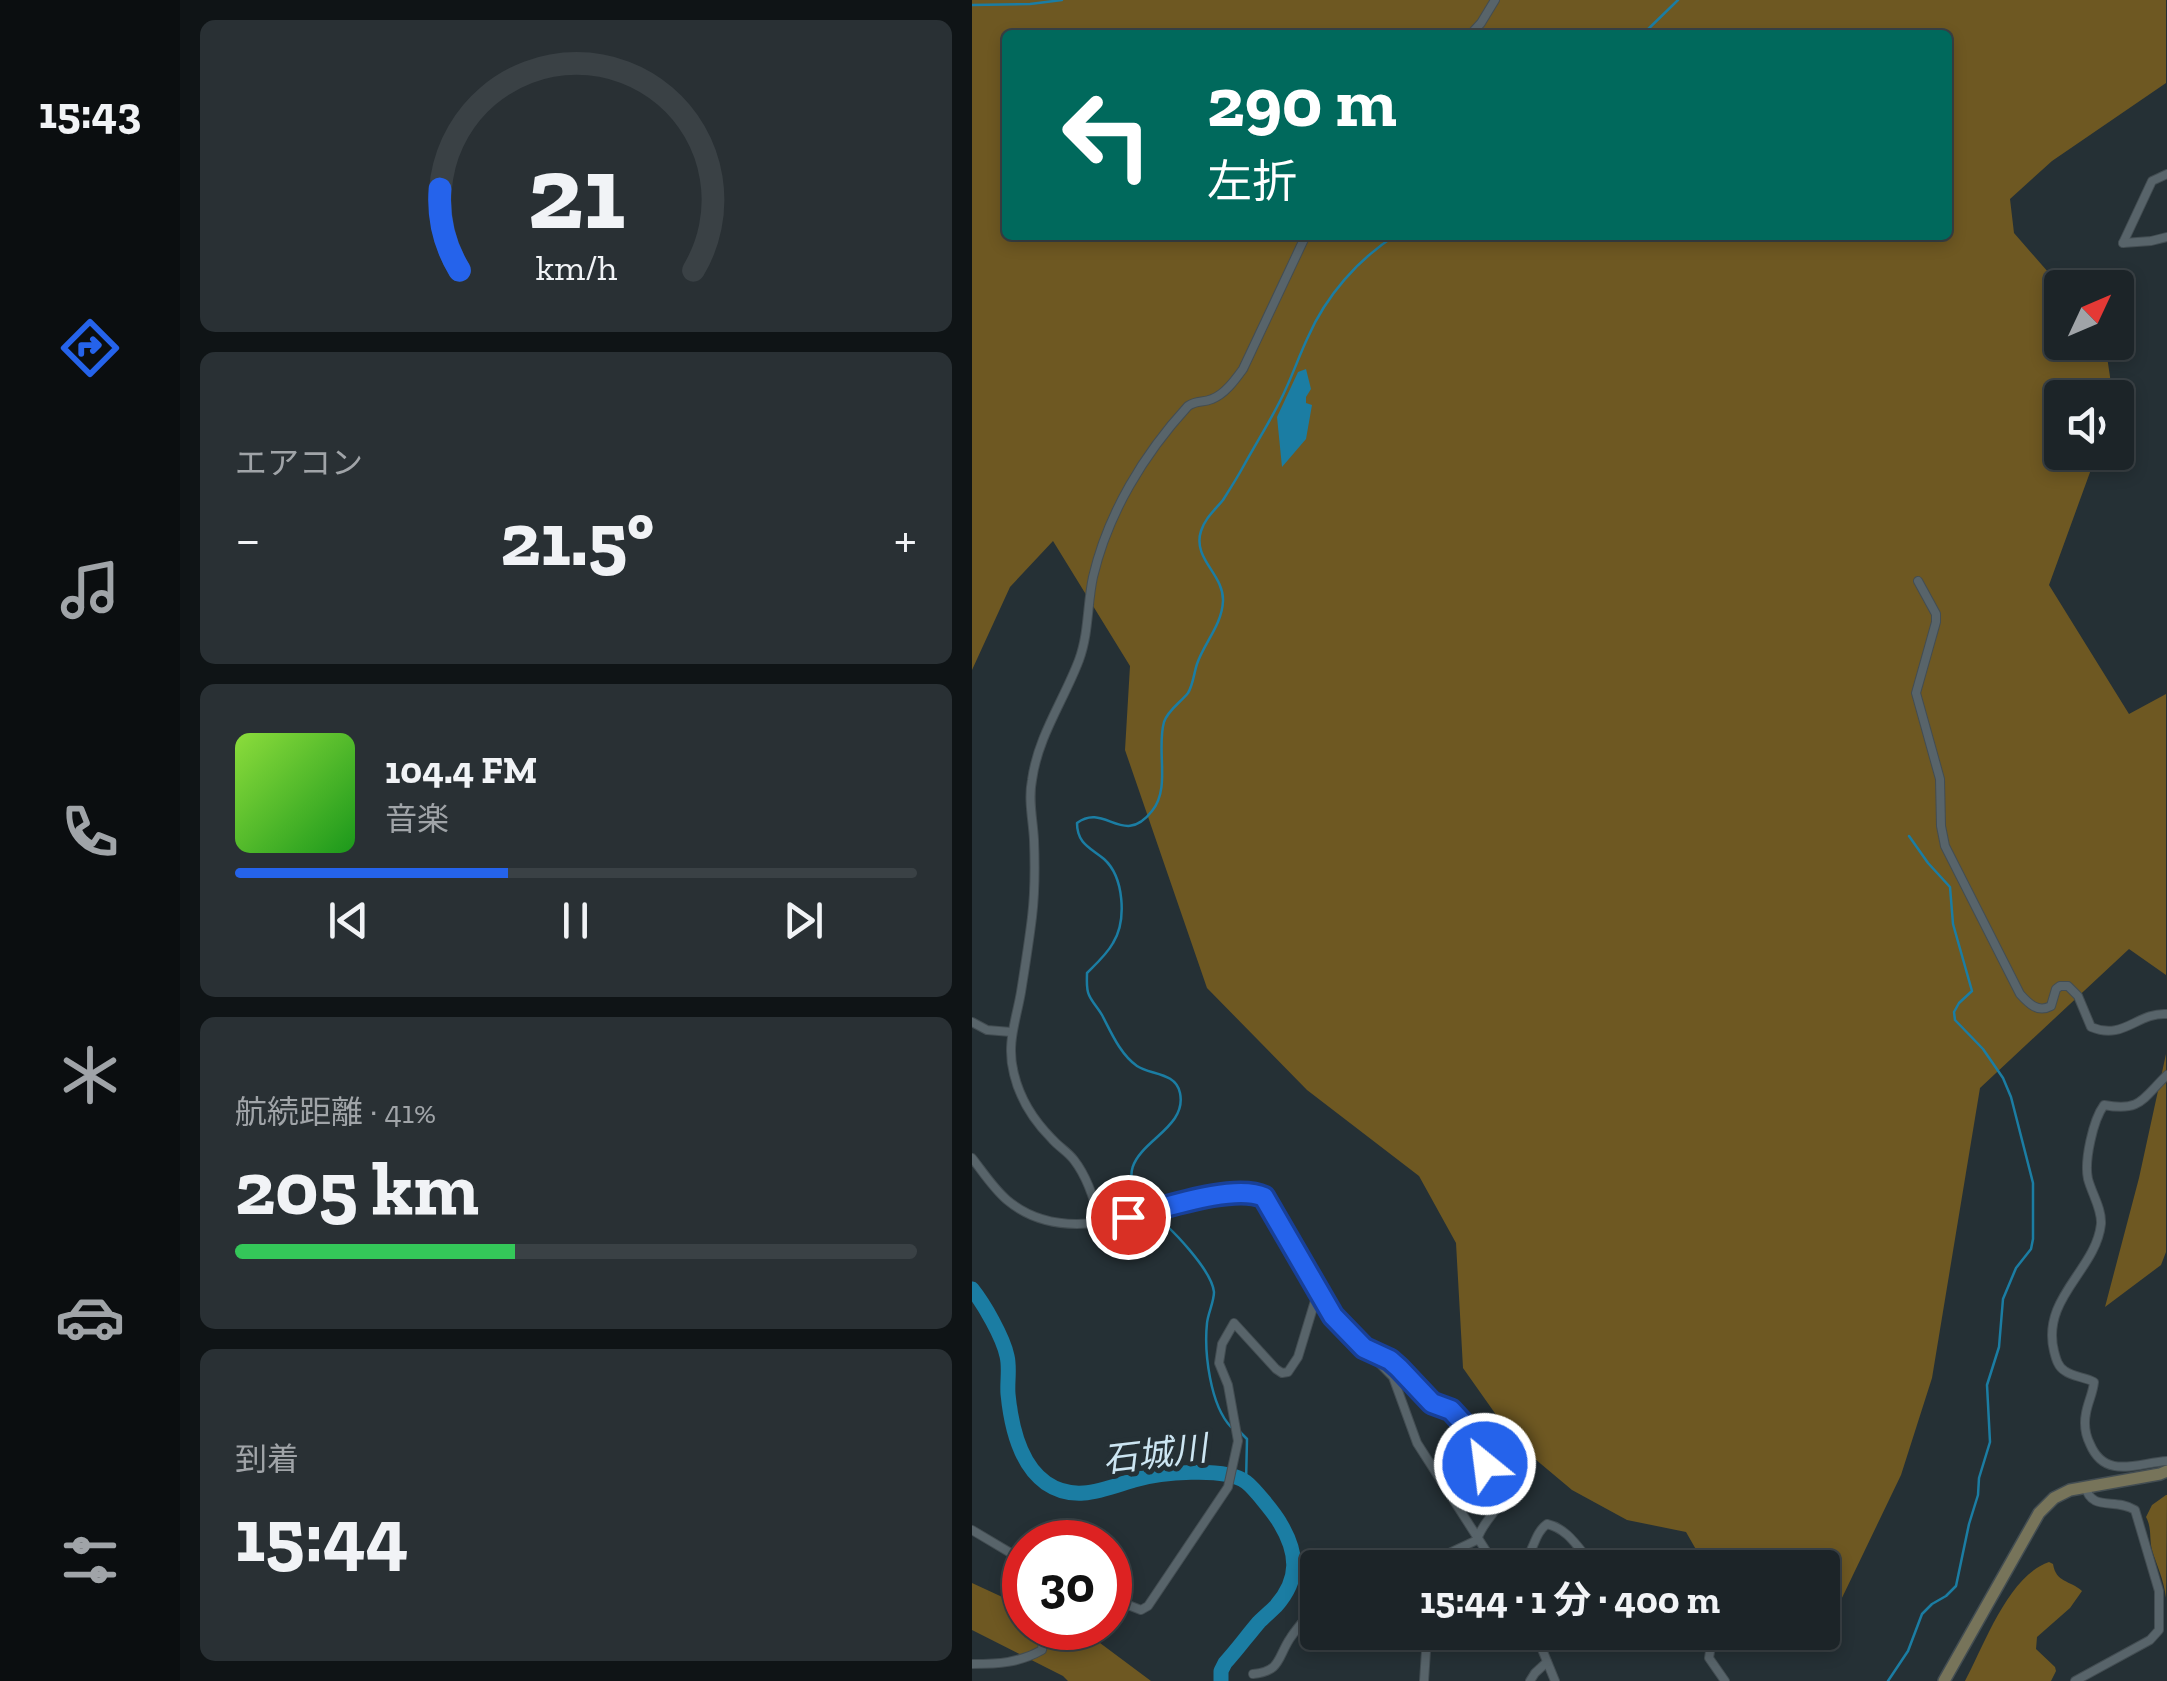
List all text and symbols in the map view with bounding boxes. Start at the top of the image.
text: 290 m [1207,60,1397,144]
icon: left [1042,70,1172,200]
text: 15:43 [39,86,141,140]
text: 21 [527,130,625,255]
text: 左折 [1207,155,1297,209]
text: km/h [535,246,617,289]
north arrow [2044,270,2134,360]
map controls [2044,270,2134,470]
icon: directions [55,313,125,383]
button: sound [2044,380,2134,470]
text: エアコン [235,444,363,482]
text: 21.5° [500,494,654,584]
text: − [235,506,261,572]
text: + [894,506,917,572]
icon: music [55,555,125,625]
text: 104.4 FM [385,747,537,793]
icon: phone [55,797,125,867]
text: 音楽 [385,800,449,838]
icon: previous [321,893,376,948]
icon: pause [548,893,603,948]
icon: next [776,893,831,948]
icon: climate [55,1040,125,1110]
text: 航続距離 · 41% [235,1093,436,1131]
text: 205 km [235,1143,479,1233]
pin [1086,1175,1171,1260]
icon: arrive [1101,1190,1156,1245]
icon: car [55,1282,125,1352]
position arrow [1433,1412,1537,1516]
water label: 石城川 [1100,1426,1214,1481]
text: 到着 [235,1440,299,1478]
text: 15:44 [235,1490,409,1580]
speed limit sign: 30 [1002,1520,1132,1650]
icon: filters [55,1525,125,1595]
text: 15:44 · 1 分 · 400 m [1420,1577,1720,1623]

